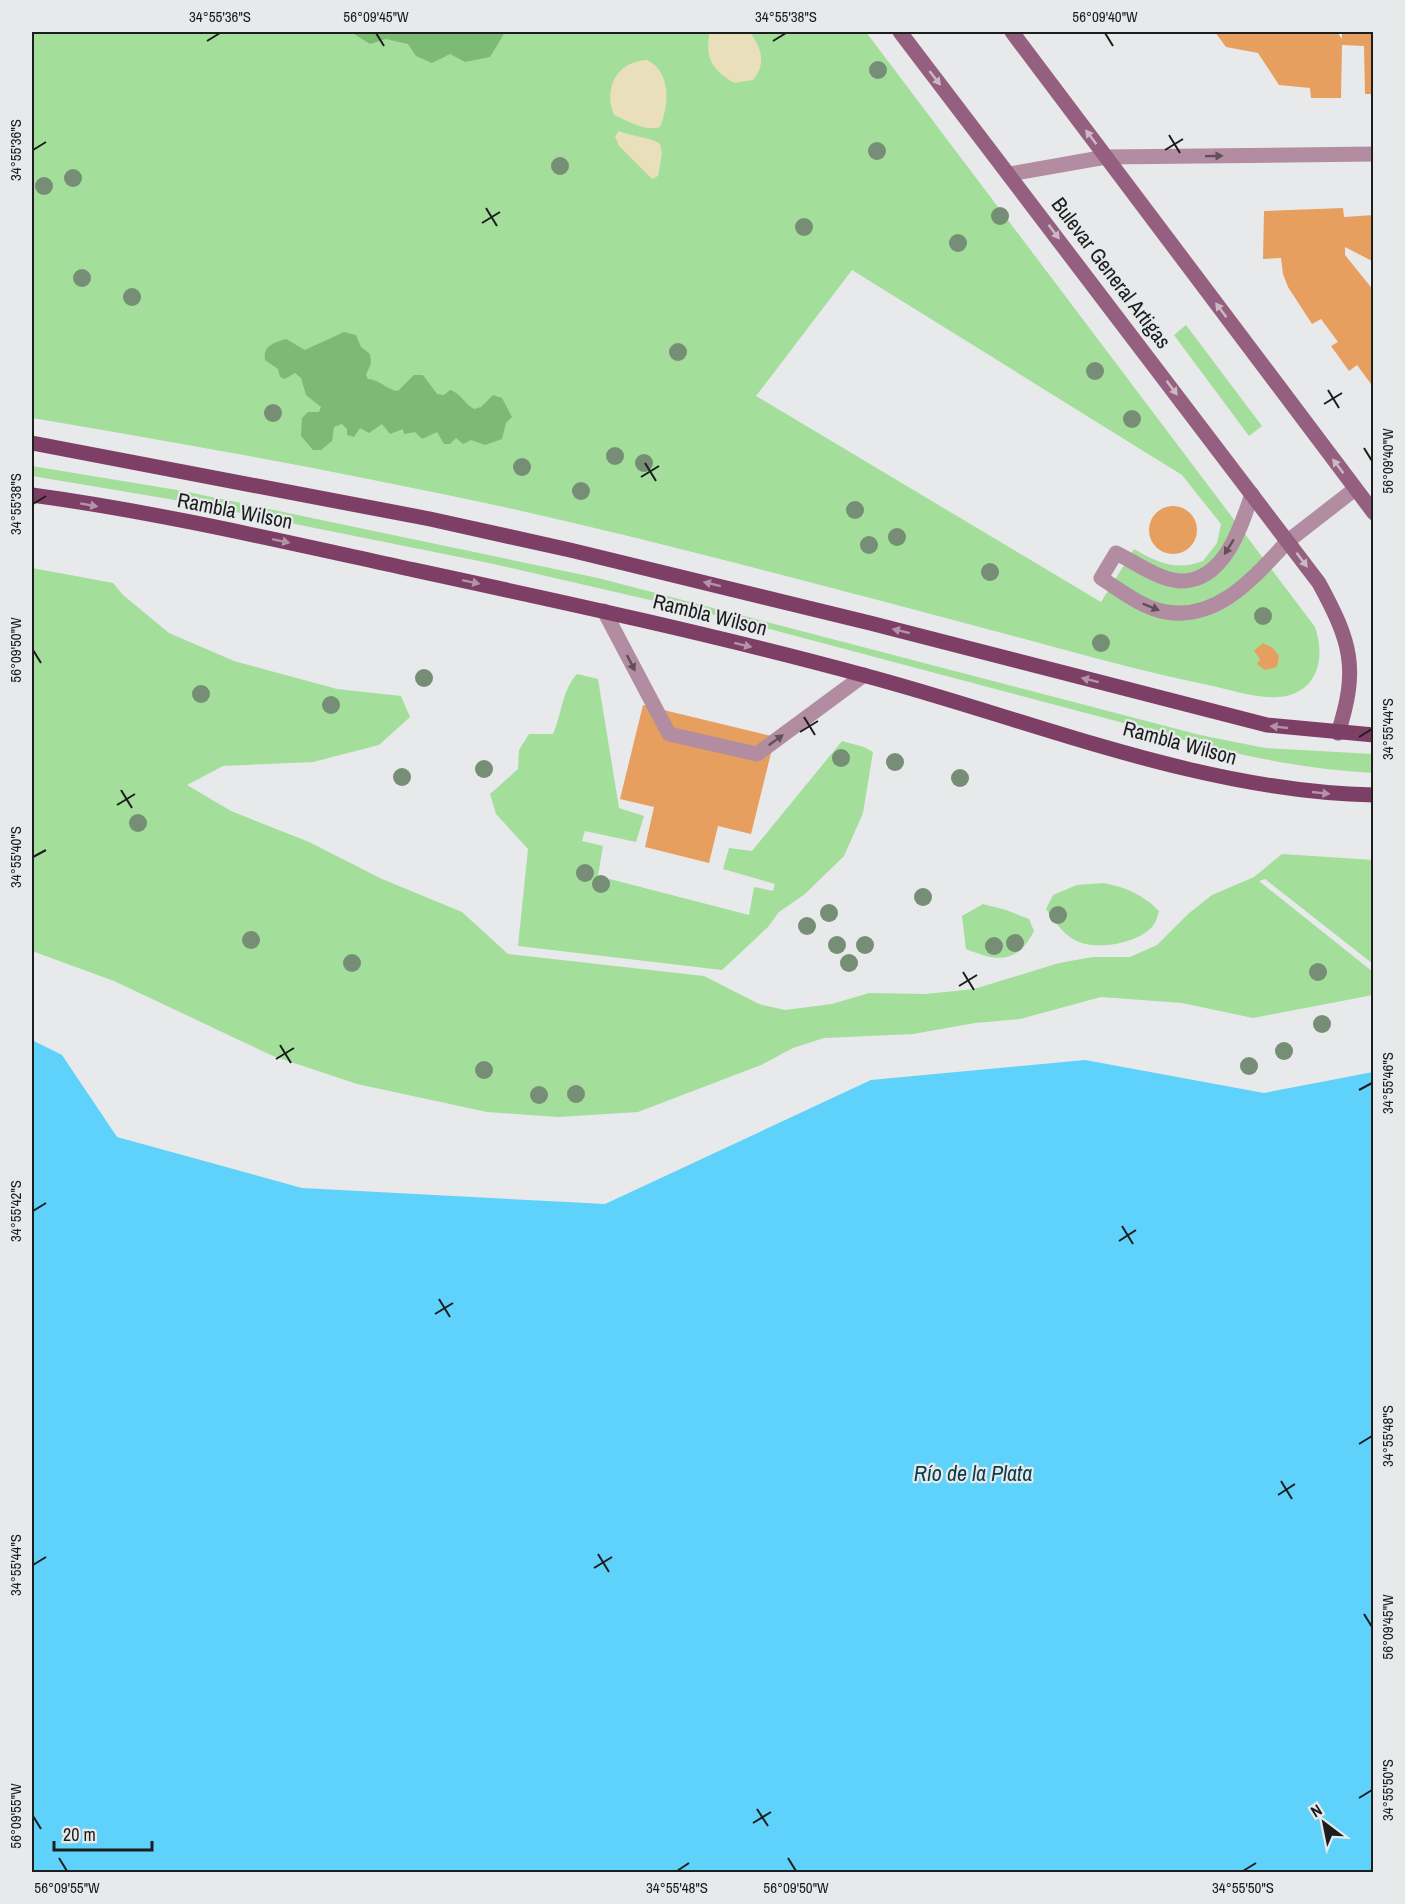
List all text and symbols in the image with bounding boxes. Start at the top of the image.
text: 34°55'36"S [189,6,251,27]
text: 56°09'45"W [343,6,409,27]
text: 34°55'38"S [755,6,817,27]
text: 56°09'40"W [1072,6,1138,27]
one-way arrow [929,70,941,85]
text: 34°55'36"S [5,119,26,181]
one-way arrow [1085,130,1097,146]
one-way arrow [1205,151,1224,161]
street label: Bulevar General Artigas [1045,191,1178,354]
one-way arrow [1048,225,1060,240]
one-way arrow [1215,303,1227,319]
one-way arrow [1165,380,1178,396]
text: 56°09'40"W [1377,428,1398,494]
one-way arrow [1332,458,1344,474]
text: 34°55'38"S [5,473,26,535]
street label: Rambla Wilson [175,485,295,536]
one-way arrow [80,501,99,510]
one-way arrow [272,536,290,546]
one-way arrow [1224,539,1235,556]
one-way arrow [1296,552,1309,568]
one-way arrow [462,578,481,587]
one-way arrow [703,579,721,589]
street label: Rambla Wilson [650,586,770,643]
one-way arrow [1143,602,1161,612]
text: 56°09'50"W [5,617,26,683]
one-way arrow [892,626,910,635]
one-way arrow [734,641,752,651]
one-way arrow [626,654,636,671]
one-way arrow [1081,674,1099,684]
text: 34°55'44"S [1377,698,1398,760]
street label: Rambla Wilson [1120,713,1240,772]
one-way arrow [1270,722,1289,732]
one-way arrow [768,734,784,746]
one-way arrow [1311,789,1330,798]
text: 34°55'40"S [5,826,26,888]
text: 34°55'46"S [1377,1052,1398,1114]
text: 34°55'42"S [5,1180,26,1242]
text: 34°55'48"S [1377,1405,1398,1467]
water label: Río de la Plata [914,1458,1032,1488]
text: 34°55'44"S [5,1534,26,1596]
text: 56°09'45"W [1377,1594,1398,1660]
text: 34°55'50"S [1377,1759,1398,1821]
text: 56°09'55"W [5,1783,26,1849]
north arrow [1294,1793,1354,1853]
text: N [1306,1798,1326,1822]
scale bar [54,1814,152,1852]
text: 20 m [63,1822,96,1847]
text: 56°09'55"W [34,1877,100,1898]
text: 34°55'48"S [646,1877,708,1898]
text: 56°09'50"W [763,1877,829,1898]
text: 34°55'50"S [1212,1877,1274,1898]

